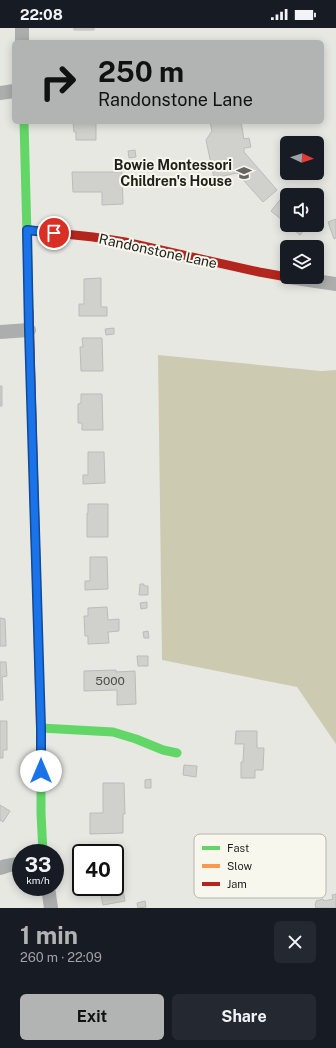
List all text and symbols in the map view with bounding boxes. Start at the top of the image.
text: 22:08 [20,6,63,23]
text: 250 m [98,55,184,88]
icon: right [32,56,84,108]
text: Randonstone Lane [98,89,253,110]
north arrow [280,136,324,180]
map controls [280,136,324,284]
place label: Bowie Montessori Children's House [114,157,232,189]
school or university icon: Bowie Montessori Children's House [235,164,253,182]
button: sound [280,188,324,232]
pin [37,216,71,250]
icon: arrive [43,222,65,244]
street label: Randonstone Lane [97,231,219,271]
button: layers [280,240,324,284]
house number: 5000 [95,674,125,688]
position arrow [20,750,62,792]
legend [194,834,326,898]
text: Fast [227,842,249,854]
speed limit sign: 40 [72,844,124,896]
text: 33 [25,853,51,877]
text: Slow [227,860,253,872]
text: km/h [26,874,50,886]
text: Jam [227,878,247,890]
text: 1 min [20,921,78,949]
button: close [274,921,316,963]
text: 260 m · 22:09 [20,950,102,965]
button: Exit [20,994,164,1040]
button: Share [172,994,316,1040]

